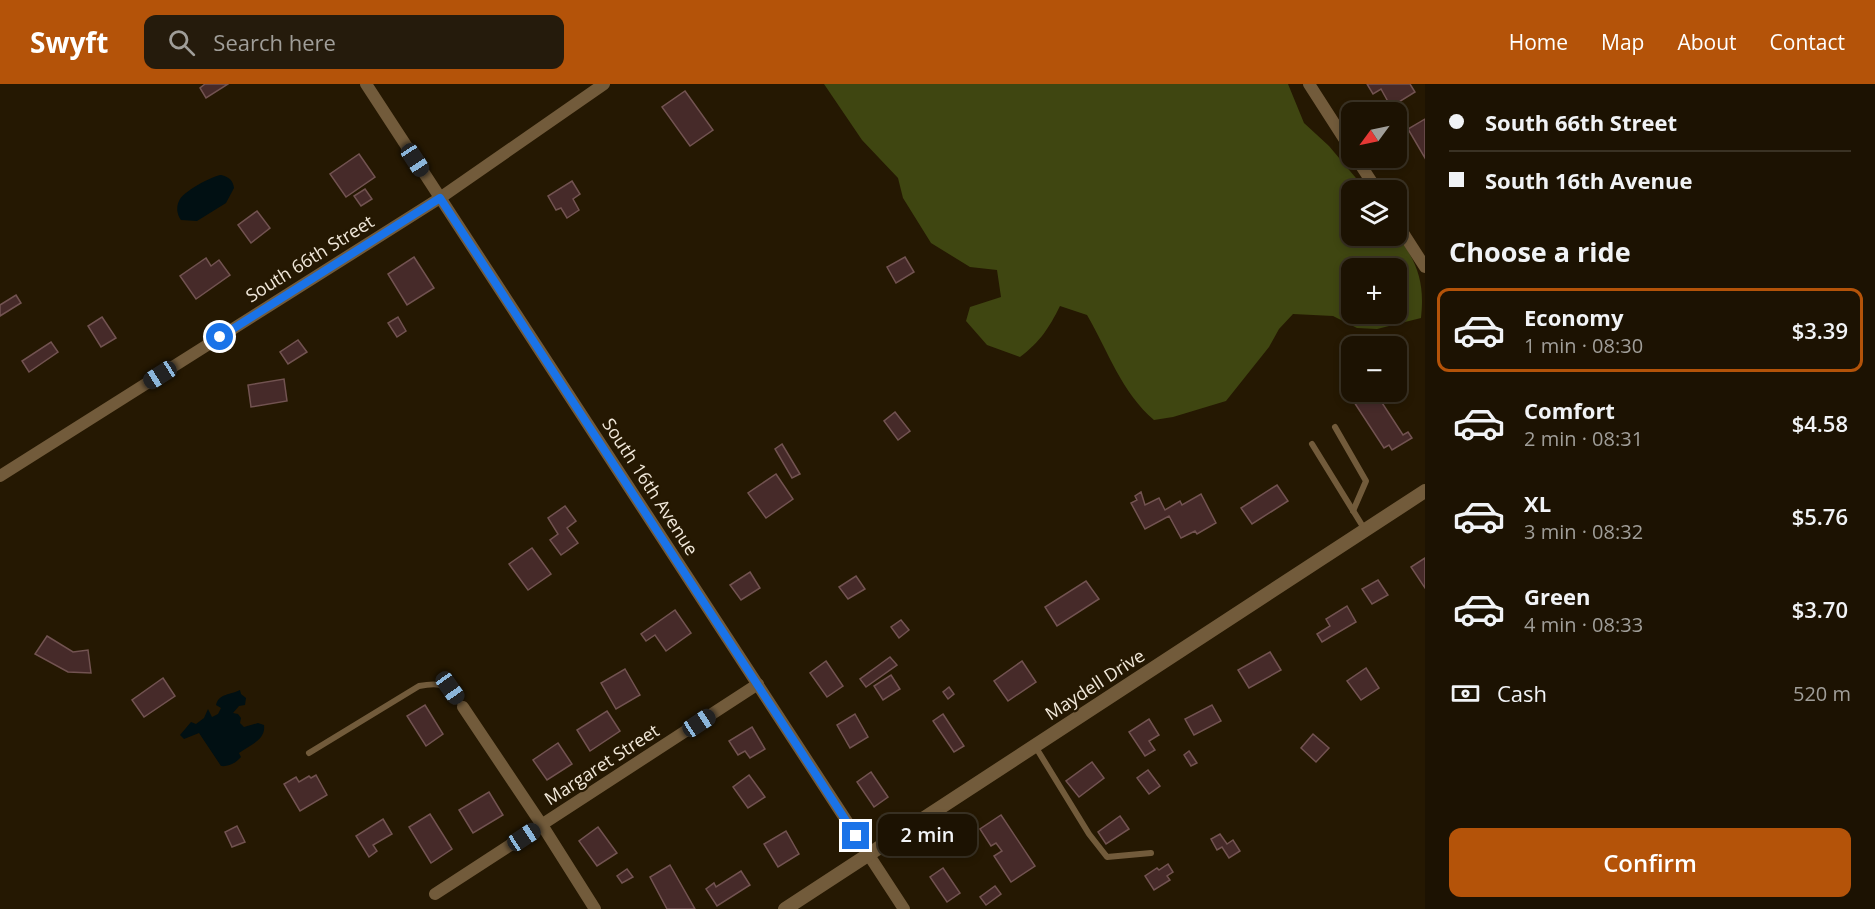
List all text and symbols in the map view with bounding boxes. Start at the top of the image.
search box [144,15,564,69]
text: Swyft [30,23,108,61]
icon: search [165,26,198,59]
text: Search here [213,27,336,57]
text: Home [1509,28,1568,56]
text: Map [1601,28,1644,56]
text: About [1677,28,1737,56]
text: Contact [1770,28,1845,56]
north arrow [1341,102,1407,168]
map controls [1341,102,1407,402]
text: South 66th Street [1485,107,1677,137]
car [398,140,432,180]
text: South 16th Avenue [1485,165,1692,195]
button: layers [1341,180,1407,246]
street label: South 66th Street [241,209,378,307]
text: Choose a ride [1449,233,1631,270]
button: + [1341,258,1407,324]
text: Economy [1524,302,1623,332]
icon: car [1452,303,1506,357]
text: $3.39 [1792,315,1848,345]
route start [206,323,233,350]
text: 1 min · 08:30 [1524,332,1643,359]
button: − [1341,336,1407,402]
car [140,358,180,392]
text: Comfort [1524,395,1615,425]
icon: car [1452,396,1506,450]
text: $4.58 [1792,408,1848,438]
street label: South 16th Avenue [597,413,704,560]
text: 2 min · 08:31 [1524,425,1643,452]
text: XL [1524,488,1551,518]
icon: car [1452,489,1506,543]
text: $5.76 [1792,501,1848,531]
text: 3 min · 08:32 [1524,518,1643,545]
text: Green [1524,581,1590,611]
icon: car [1452,582,1506,636]
text: $3.70 [1792,594,1848,624]
text: 4 min · 08:33 [1524,611,1643,638]
street label: Maydell Drive [1040,643,1149,725]
car [432,668,468,708]
icon: cash [1449,677,1482,710]
text: Cash [1497,678,1547,708]
text: 520 m [1793,680,1851,707]
car [679,706,719,740]
street label: Margaret Street [540,718,663,810]
callout: 2 min [877,815,976,857]
car [504,820,544,854]
text: 2 min [901,821,955,848]
route end [842,822,869,849]
button: Confirm [1449,828,1851,897]

